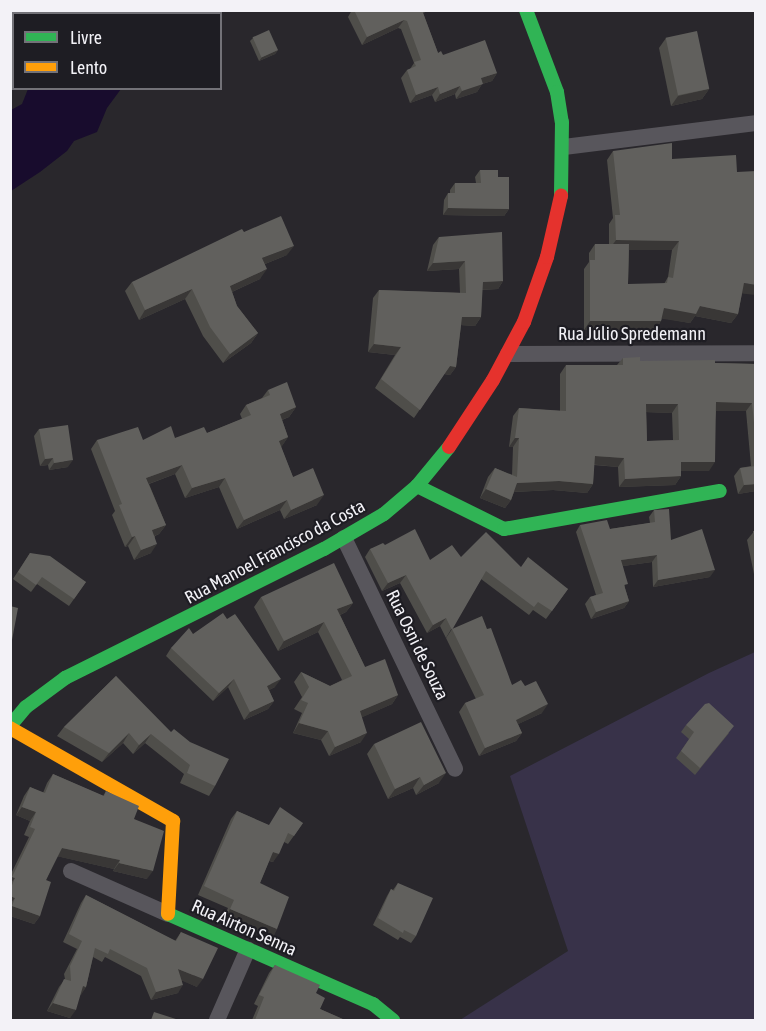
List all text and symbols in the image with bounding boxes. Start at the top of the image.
legend [12,12,222,90]
text: Livre [70,27,102,48]
text: Lento [70,57,107,78]
street label: Rua Júlio Spredemann [558,323,706,345]
street label: Rua Manoel Francisco da Costa [181,495,369,609]
street label: Rua Osni de Souza [381,587,453,703]
street label: Rua Airton Senna [188,895,300,961]

